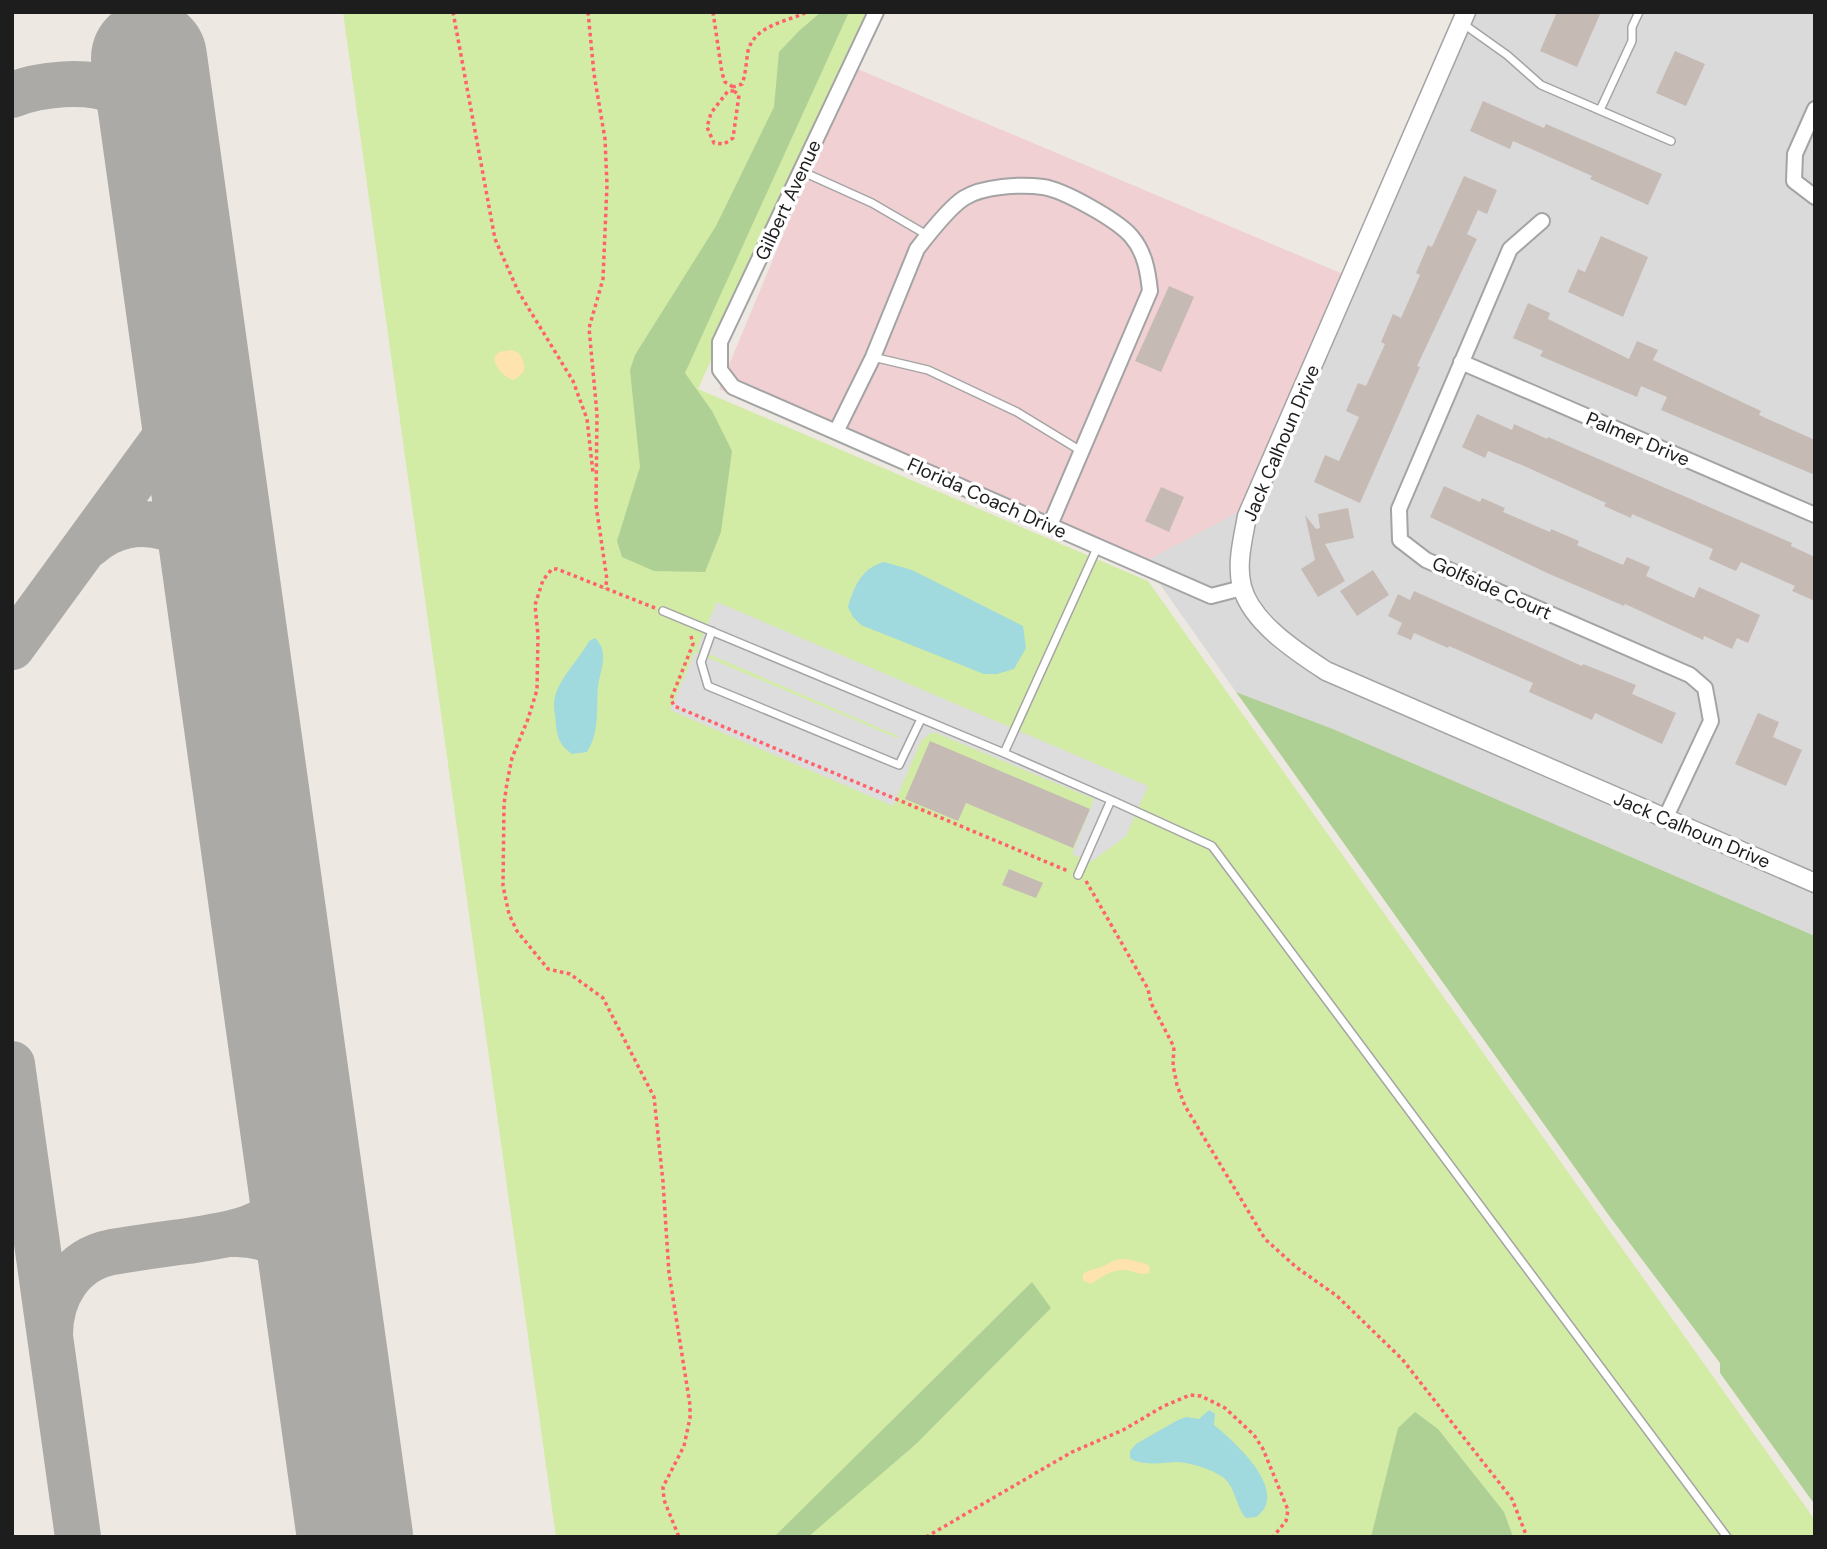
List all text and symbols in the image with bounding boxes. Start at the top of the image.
street label: Gilbert Avenue [749,136,827,264]
street label: Jack Calhoun Drive [1237,361,1325,525]
street label: Palmer Drive [1583,406,1693,472]
street label: Florida Coach Drive [904,452,1070,544]
street label: Golfside Court [1428,551,1556,625]
street label: Jack Calhoun Drive [1610,786,1774,874]

